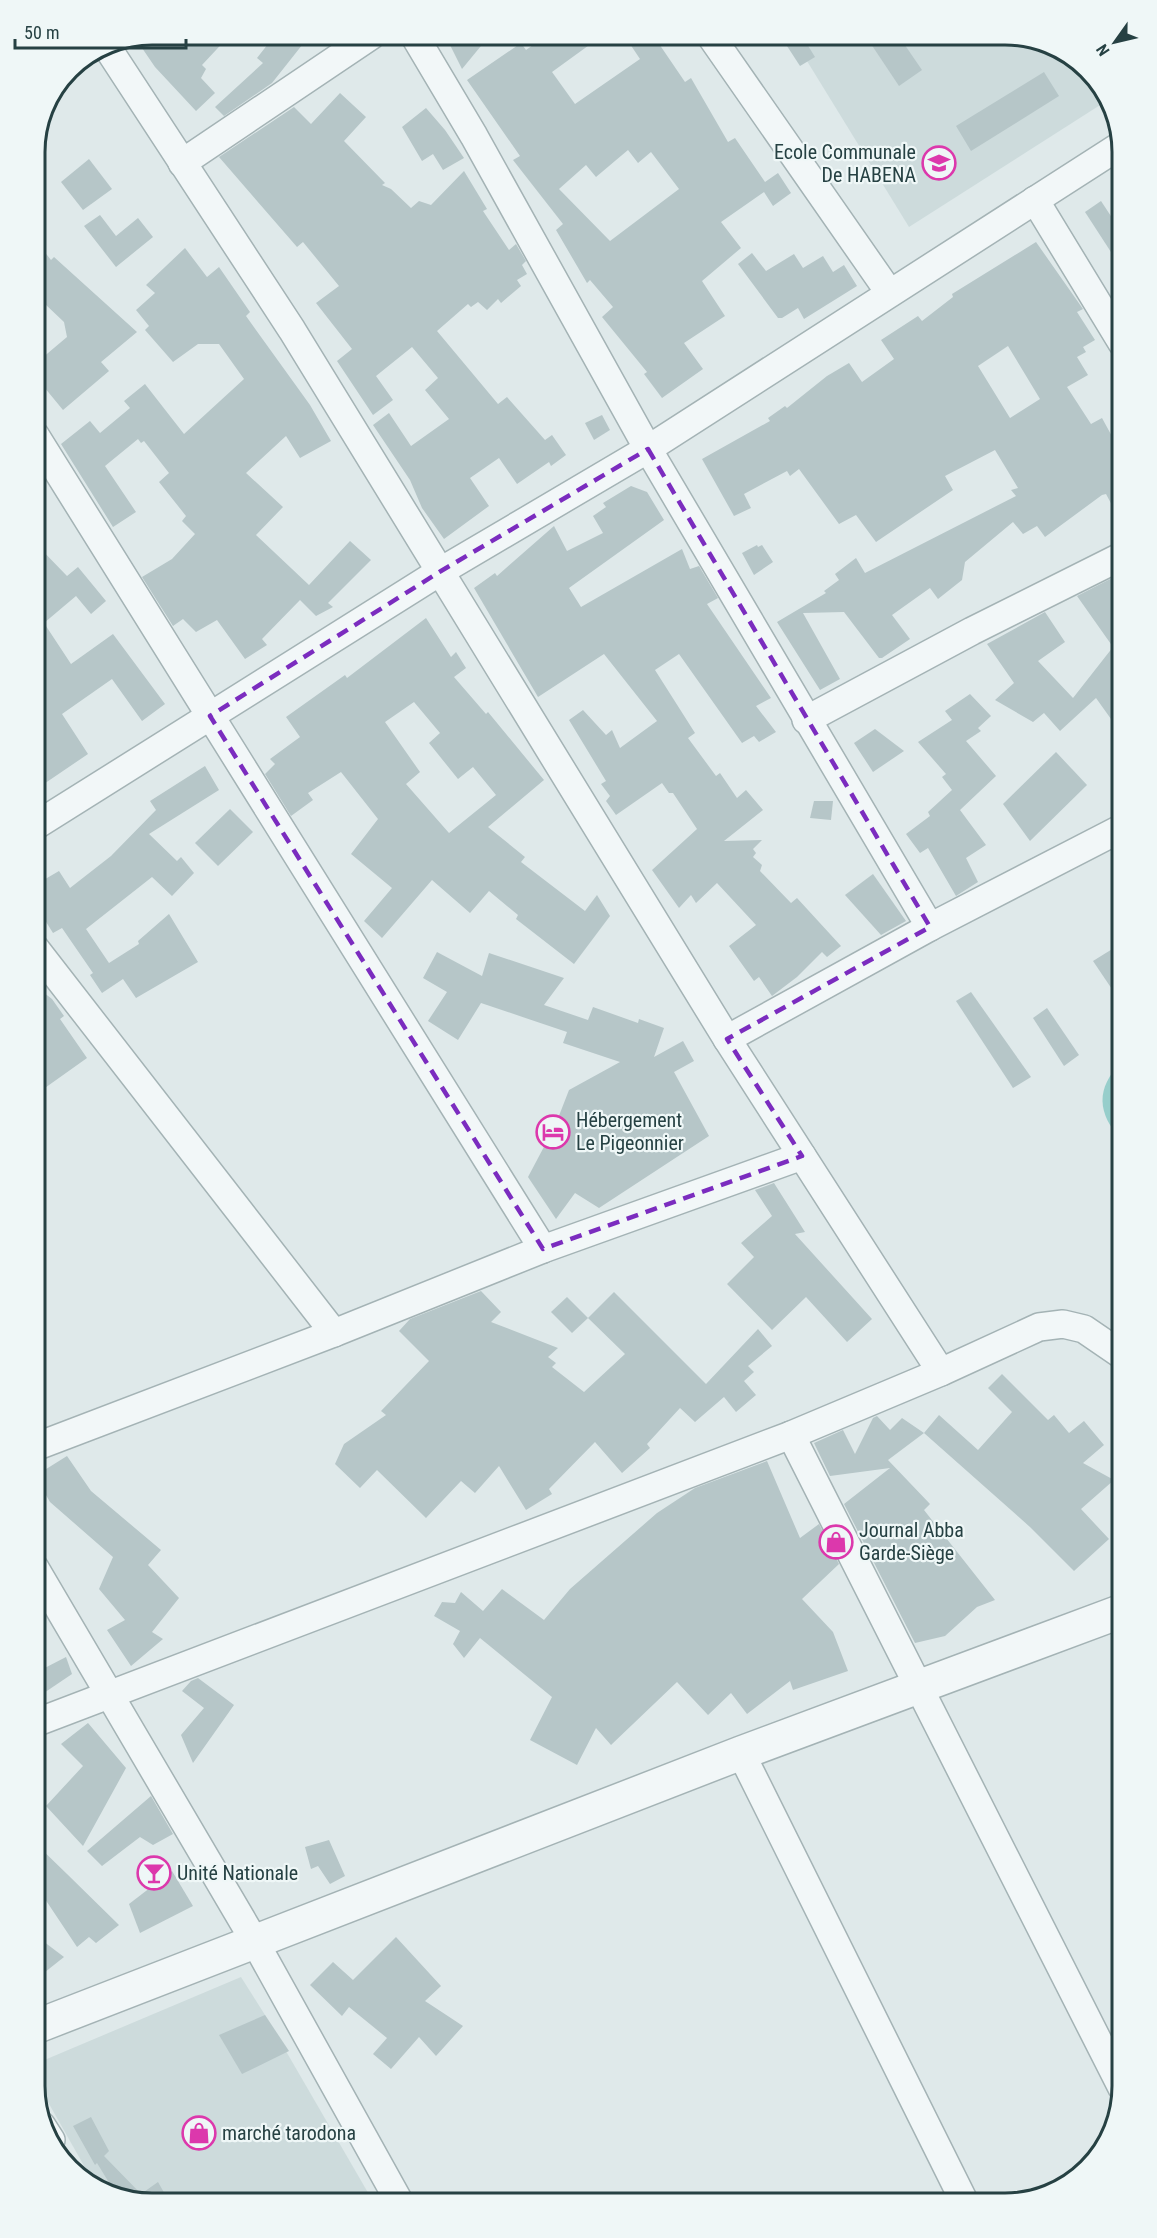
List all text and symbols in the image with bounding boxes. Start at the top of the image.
scale bar [15,12,186,50]
north arrow [1085,12,1145,72]
text: 50 m [24,22,59,43]
text: N [1092,41,1114,59]
place label: Ecole Communale De HABENA [774,140,916,187]
school or university icon: Ecole Communale De HABENA [921,145,957,181]
place label: Hébergement Le Pigeonnier [576,1108,684,1155]
hotel icon: Hébergement Le Pigeonnier [535,1114,571,1150]
place label: Journal Abba Garde-Siège [859,1518,964,1565]
shop icon: Journal Abba Garde-Siège [818,1524,854,1560]
bar icon: Unité Nationale [136,1855,172,1891]
place label: Unité Nationale [177,1861,298,1885]
shop icon: marché tarodona [181,2115,217,2151]
place label: marché tarodona [222,2121,356,2145]

